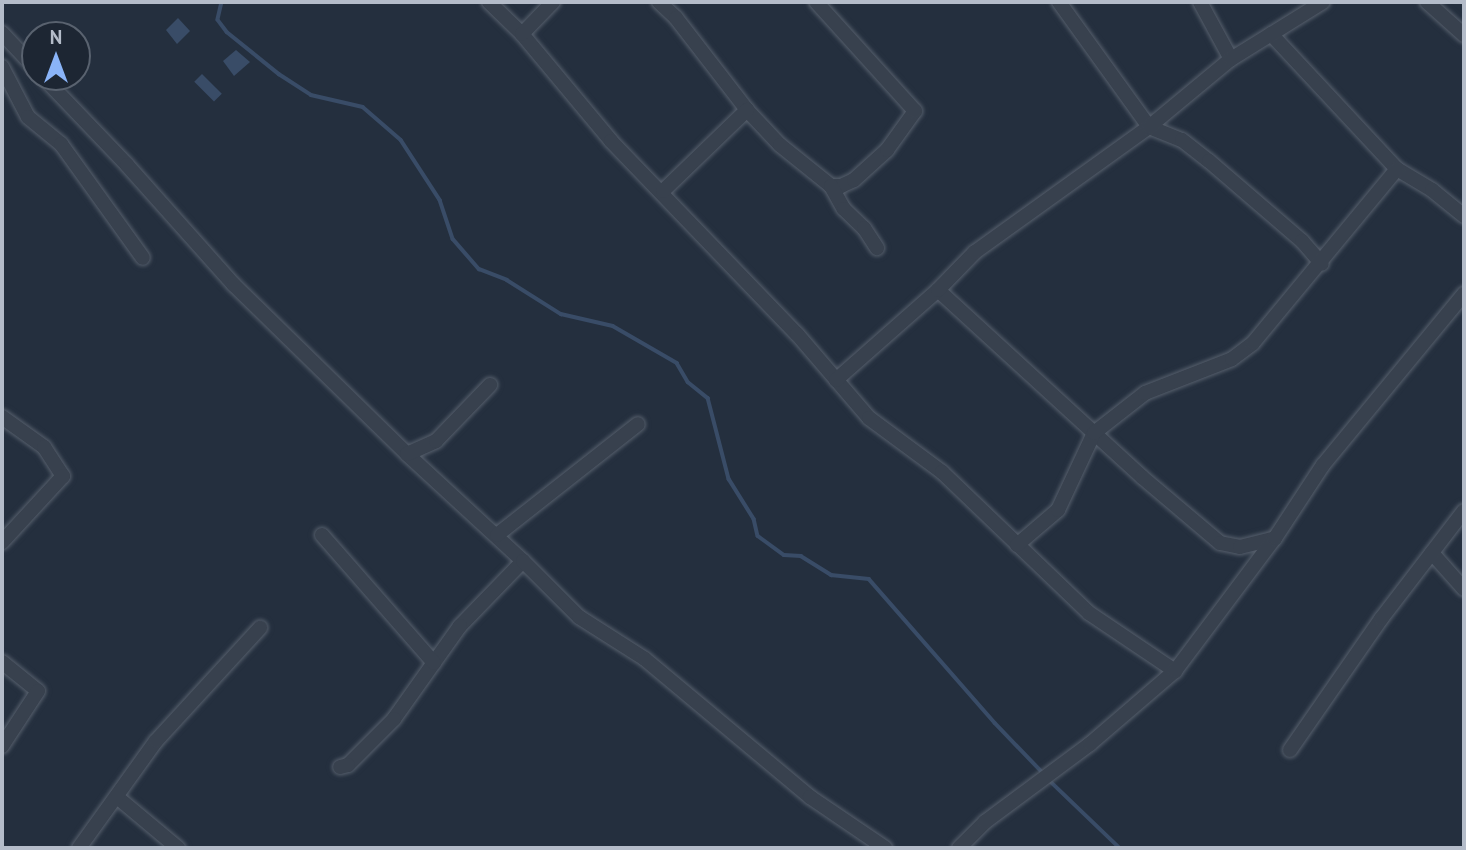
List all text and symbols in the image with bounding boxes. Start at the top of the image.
north arrow [21,21,91,91]
text: N [50,25,62,49]

